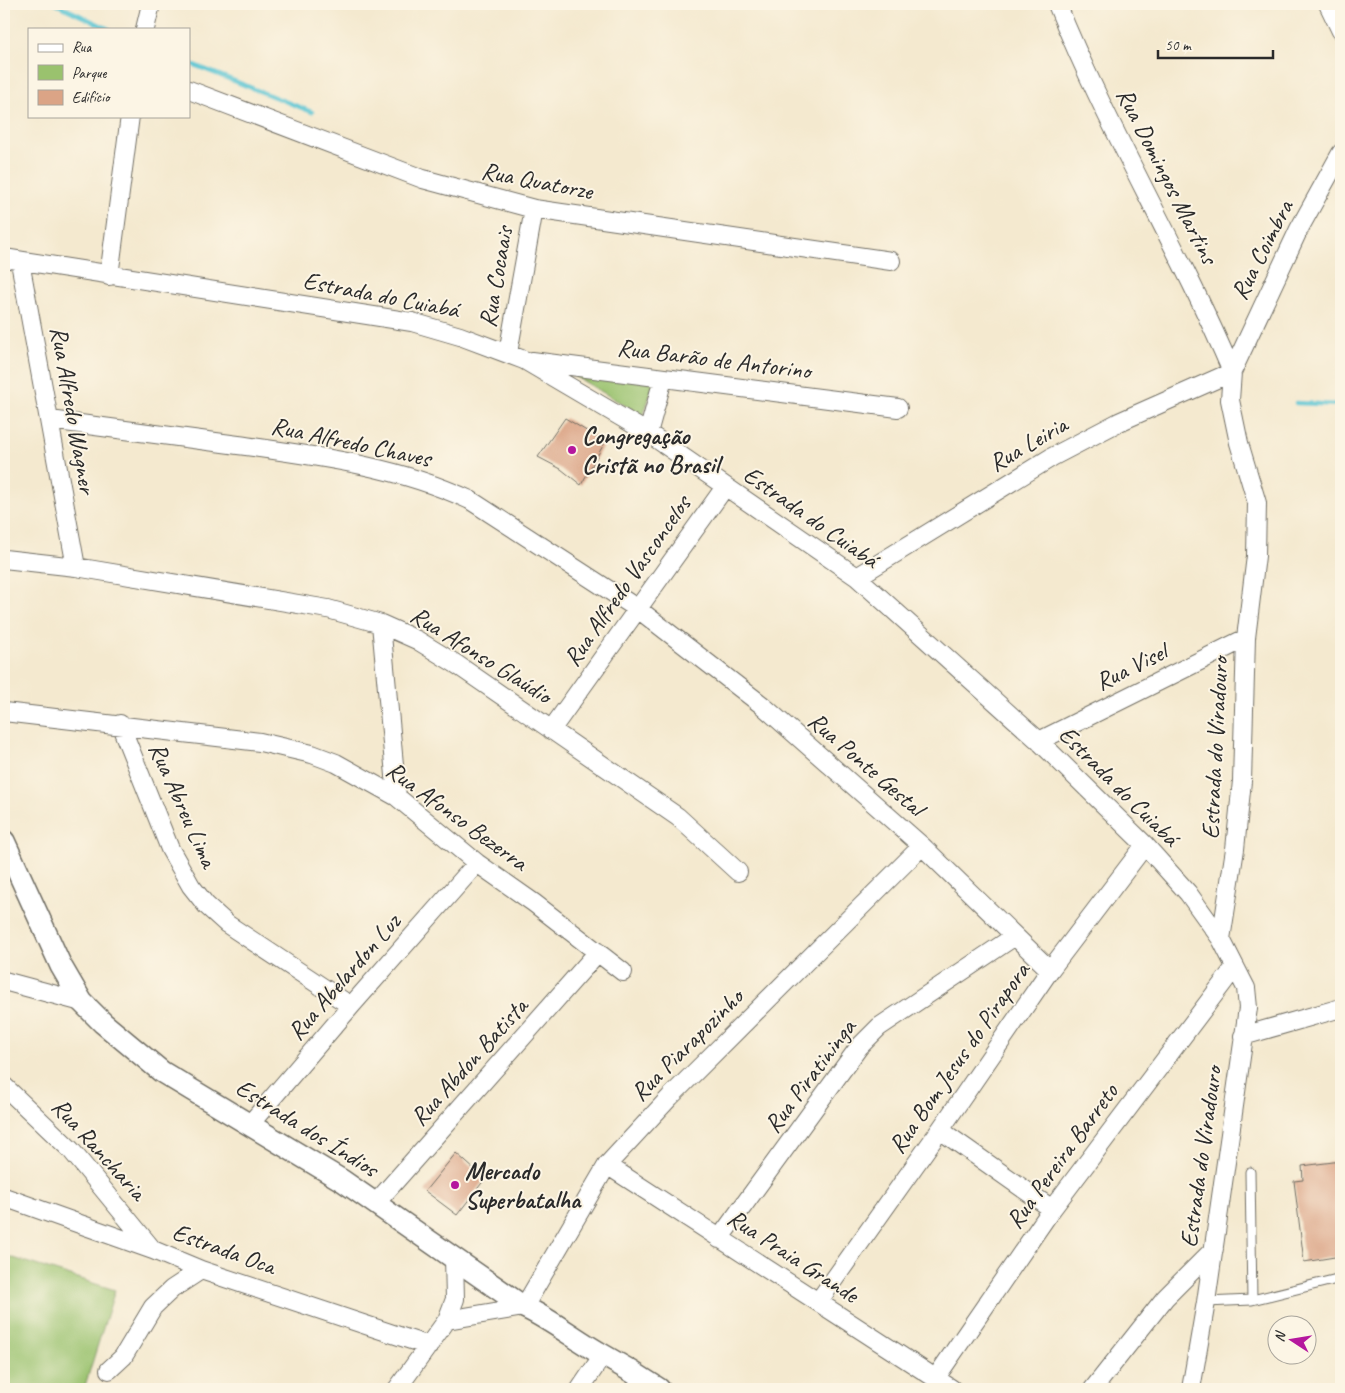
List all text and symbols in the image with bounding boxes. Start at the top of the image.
legend [28,28,190,118]
scale bar [1158,28,1272,60]
text: 50 m [1165,36,1192,55]
text: Rua [72,38,92,57]
text: Parque [72,64,108,83]
street label: Rua Domingos Martins [1109,83,1226,272]
text: Edifício [72,88,111,107]
street label: Rua Quatorze [479,155,597,208]
street label: Rua Coimbra [1223,193,1302,305]
street label: Rua Cocaais [471,222,521,330]
street label: Estrada do Cuiabá [300,264,464,326]
street label: Rua Alfredo Wagner [43,324,104,499]
street label: Rua Barão de Antorino [615,331,816,387]
street label: Rua Leiria [983,407,1075,479]
street label: Rua Alfredo Chaves [268,410,436,475]
place label: Congregação Cristã no Brasil [582,420,724,481]
marker: Congregação Cristã no Brasil [566,444,578,456]
street label: Estrada do Cuiabá [737,459,887,577]
street label: Rua Alfredo Vasconcelos [556,487,699,673]
street label: Rua Afonso Glaúdio [404,599,560,713]
street label: Rua Visel [1090,634,1176,698]
street label: Estrada do Viradouro [1194,653,1236,840]
street label: Rua Ponte Gestal [801,705,934,826]
street label: Estrada do Cuiabá [1052,719,1188,855]
street label: Rua Abreu Lima [141,738,226,875]
street label: Rua Afonso Bezerra [380,754,536,879]
street label: Rua Abelardon Luz [280,905,409,1047]
street label: Rua Bom Jesus do Pirapora [881,955,1038,1160]
street label: Rua Piarapozinho [624,980,752,1108]
street label: Rua Abdon Batista [403,989,537,1133]
street label: Rua Piratininga [757,1011,864,1139]
street label: Estrada do Viradouro [1172,1061,1230,1249]
street label: Estrada dos Índios [230,1071,386,1186]
street label: Rua Pereira Barreto [999,1076,1126,1235]
street label: Rua Rancharia [45,1091,155,1209]
place label: Mercado Superbatalha [465,1155,582,1216]
marker: Mercado Superbatalha [449,1179,461,1191]
street label: Rua Praia Grande [721,1202,866,1311]
street label: Estrada Oca [168,1216,282,1283]
north arrow [1268,1316,1318,1366]
text: N [1271,1329,1289,1343]

